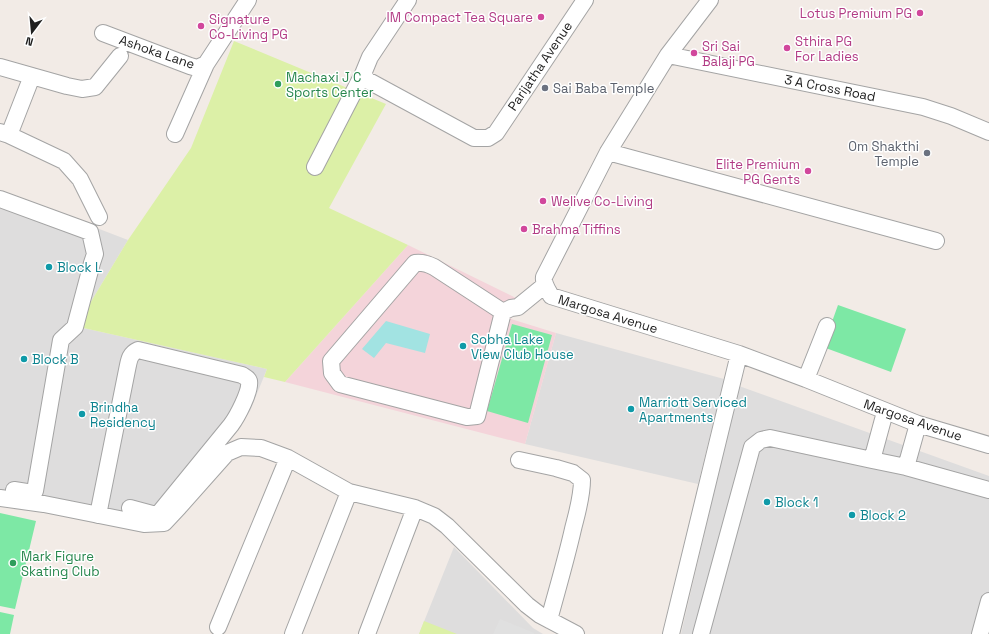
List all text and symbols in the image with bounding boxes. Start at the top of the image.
place label: Lotus Premium PG [800,5,912,22]
marker: Lotus Premium PG [915,8,925,18]
place label: IM Compact Tea Square [387,9,533,26]
place label: Signature Co-Living PG [209,11,288,43]
north arrow [12,12,52,52]
marker: IM Compact Tea Square [536,12,546,22]
street label: Parijatha Avenue [504,18,576,114]
marker: Signature Co-Living PG [196,21,206,31]
street label: Ashoka Lane [117,31,197,73]
place label: Sthira PG For Ladies [795,33,859,65]
text: N [24,34,35,49]
place label: Sri Sai Balaji PG [702,38,755,70]
marker: Sthira PG For Ladies [782,43,792,53]
marker: Sri Sai Balaji PG [689,48,699,58]
place label: Machaxi J C Sports Center [286,69,374,101]
street label: 3 A Cross Road [783,71,877,105]
marker: Machaxi J C Sports Center [273,79,283,89]
place label: Sai Baba Temple [553,80,654,97]
marker: Sai Baba Temple [540,83,550,93]
place label: Om Shakthi Temple [848,138,919,170]
marker: Om Shakthi Temple [922,148,932,158]
place label: Elite Premium PG Gents [716,156,800,188]
marker: Elite Premium PG Gents [803,166,813,176]
place label: Welive Co-Living [551,193,653,210]
marker: Welive Co-Living [538,196,548,206]
place label: Brahma Tiffins [532,221,621,238]
marker: Brahma Tiffins [519,224,529,234]
place label: Block L [57,259,102,276]
marker: Block L [44,262,54,272]
street label: Margosa Avenue [556,291,660,337]
place label: Sobha Lake View Club House [471,331,574,363]
marker: Sobha Lake View Club House [458,341,468,351]
place label: Block B [32,351,79,368]
marker: Block B [19,354,29,364]
place label: Marriott Serviced Apartments [639,394,747,426]
street label: Margosa Avenue [861,395,965,445]
place label: Brindha Residency [90,399,156,431]
marker: Marriott Serviced Apartments [626,404,636,414]
marker: Brindha Residency [77,409,87,419]
place label: Block 1 [775,494,818,511]
marker: Block 1 [762,497,772,507]
place label: Block 2 [860,507,906,524]
marker: Block 2 [847,510,857,520]
place label: Mark Figure Skating Club [21,548,100,580]
marker: Mark Figure Skating Club [8,558,18,568]

